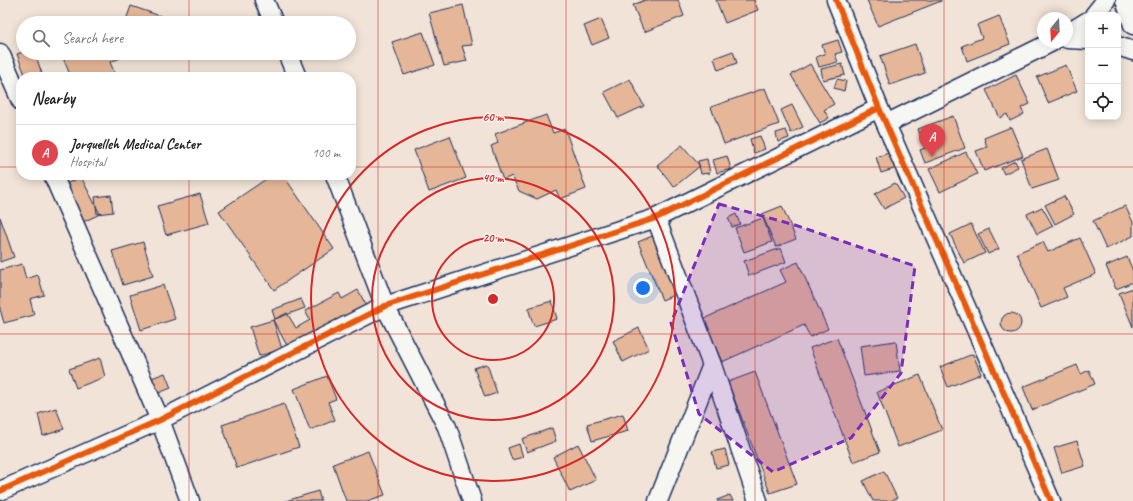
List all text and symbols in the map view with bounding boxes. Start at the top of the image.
north arrow [1037,12,1073,48]
map controls [1085,12,1121,120]
button: + [1085,12,1121,48]
search box [16,16,356,60]
icon: search [30,27,52,49]
text: Search here [62,29,123,48]
button: − [1085,48,1121,84]
button: locate [1085,84,1121,120]
text: Nearby [32,88,75,109]
text: 60 m [483,109,505,125]
pin: A [919,124,945,157]
text: Jorquelleh Medical Center [70,135,200,154]
text: A [42,145,48,161]
text: 100 m [312,145,340,161]
text: Hospital [70,154,106,170]
text: 40 m [483,170,504,186]
text: 20 m [483,230,504,246]
your location [633,278,653,298]
centre of rings [486,292,500,306]

